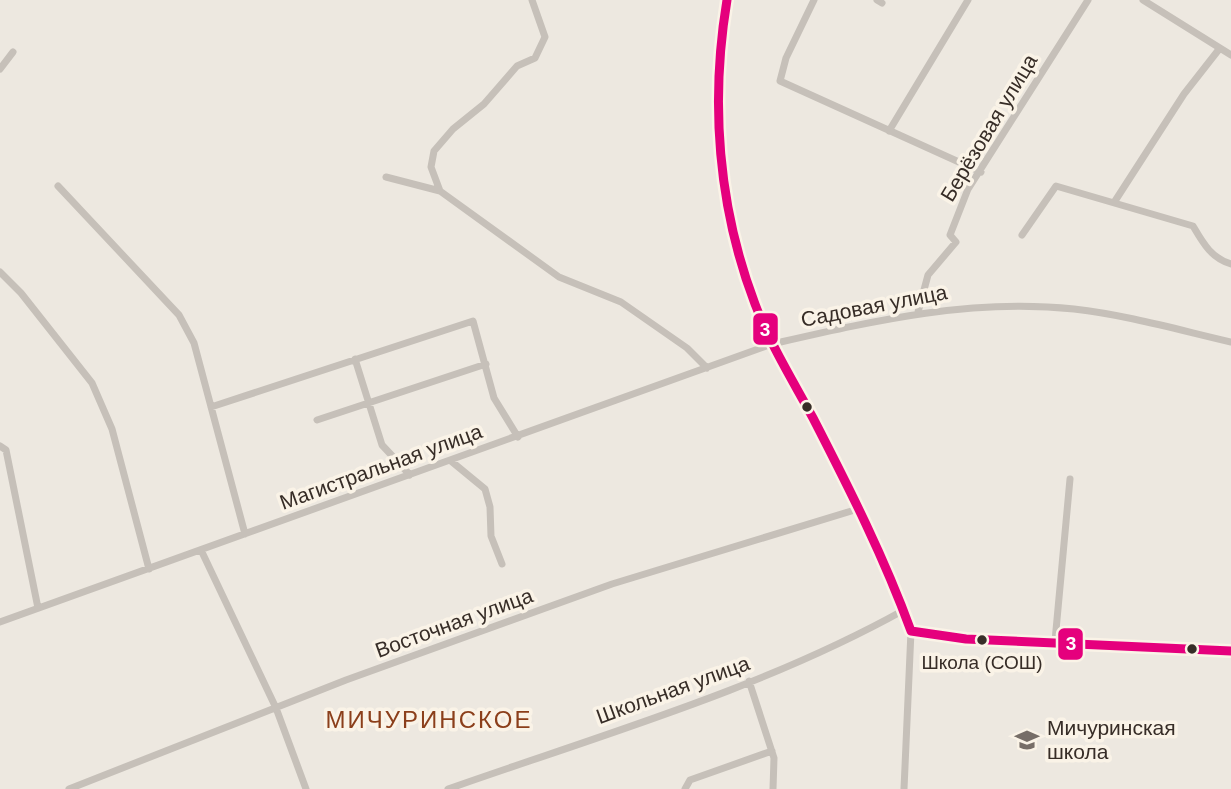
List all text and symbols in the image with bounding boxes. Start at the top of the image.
street label: Берёзовая улица [936,50,1042,205]
street label: Садовая улица [799,280,949,331]
line badge: 3 [752,312,779,346]
text: 3 [760,319,770,340]
unlabelled marker [800,400,814,414]
street label: Магистральная улица [276,419,485,514]
street label: Восточная улица [372,583,536,662]
line badge: 3 [1057,627,1084,661]
marker: Школа (СОШ) [975,633,989,647]
text: 3 [1066,633,1076,654]
unlabelled marker [1185,642,1199,656]
street label: Школьная улица [593,651,753,728]
place label: Школа (СОШ) [921,652,1043,673]
district label: МИЧУРИНСКОЕ [326,706,532,733]
place label: Мичуринская школа [1047,716,1176,763]
school or university icon: Мичуринская школа [1013,726,1041,754]

